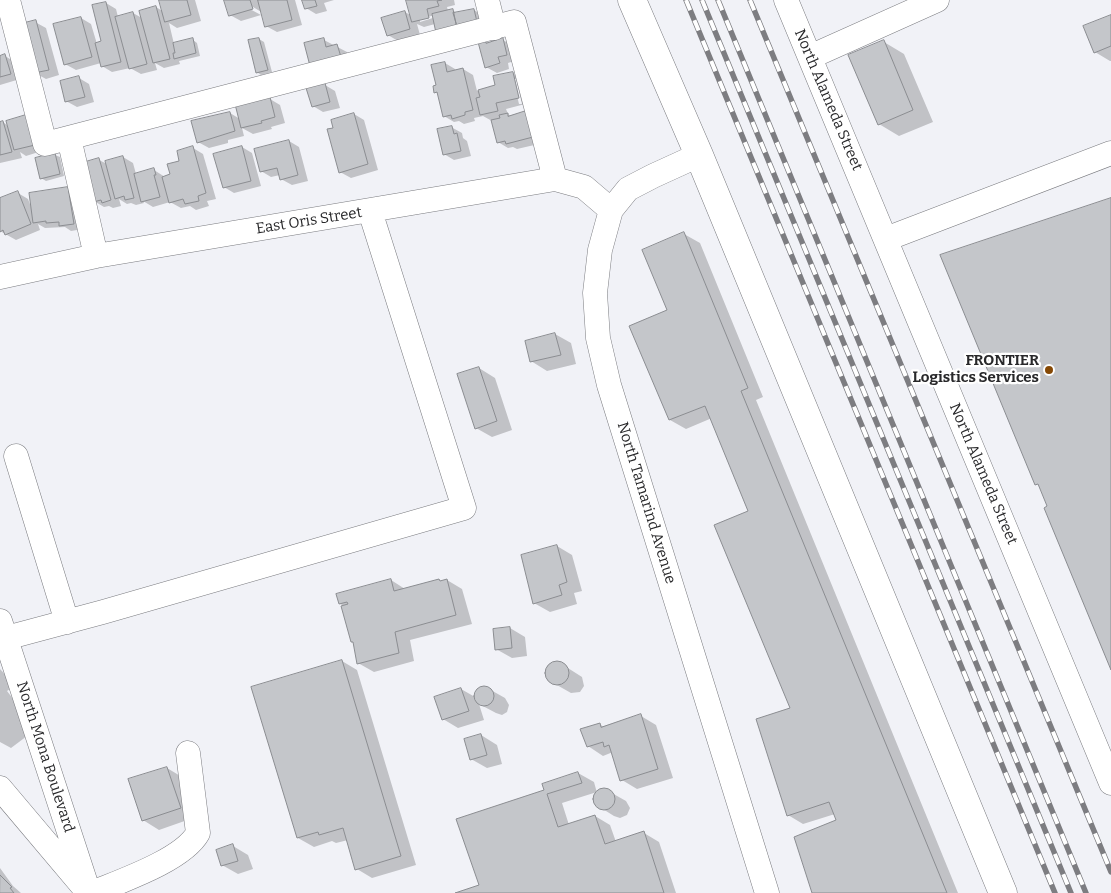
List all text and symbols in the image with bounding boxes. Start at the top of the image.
street label: North Alameda Street [790,27,866,173]
street label: East Oris Street [255,204,363,238]
place label: FRONTIER Logistics Services [912,352,1039,387]
marker: FRONTIER Logistics Services [1043,364,1055,376]
street label: North Alameda Street [945,401,1021,547]
street label: North Tamarind Avenue [613,420,679,586]
street label: North Mona Boulevard [12,679,78,835]

